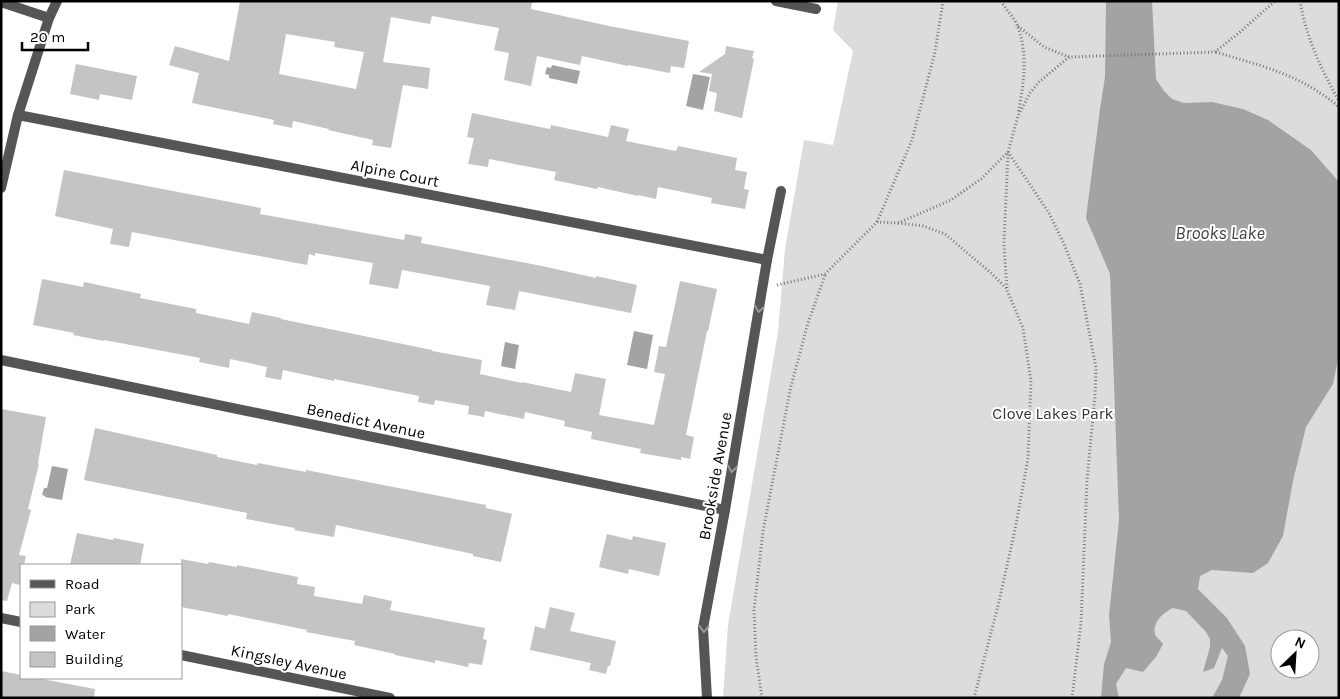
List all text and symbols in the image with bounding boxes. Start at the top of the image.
scale bar [22,20,89,52]
text: 20 m [30,28,65,46]
street label: Alpine Court [349,155,441,191]
water label: Brooks Lake [1175,222,1265,244]
one-way arrow [754,304,764,313]
street label: Benedict Avenue [305,399,427,443]
park label: Clove Lakes Park [992,404,1114,423]
street label: Brookside Avenue [694,411,736,541]
one-way arrow [727,464,737,473]
legend [20,564,182,679]
text: Road [65,575,100,593]
text: Park [65,600,95,618]
text: Water [65,625,106,643]
one-way arrow [699,625,710,633]
north arrow [1270,629,1320,679]
text: N [1292,633,1308,652]
street label: Kingsley Avenue [229,640,349,684]
text: Building [65,650,123,668]

